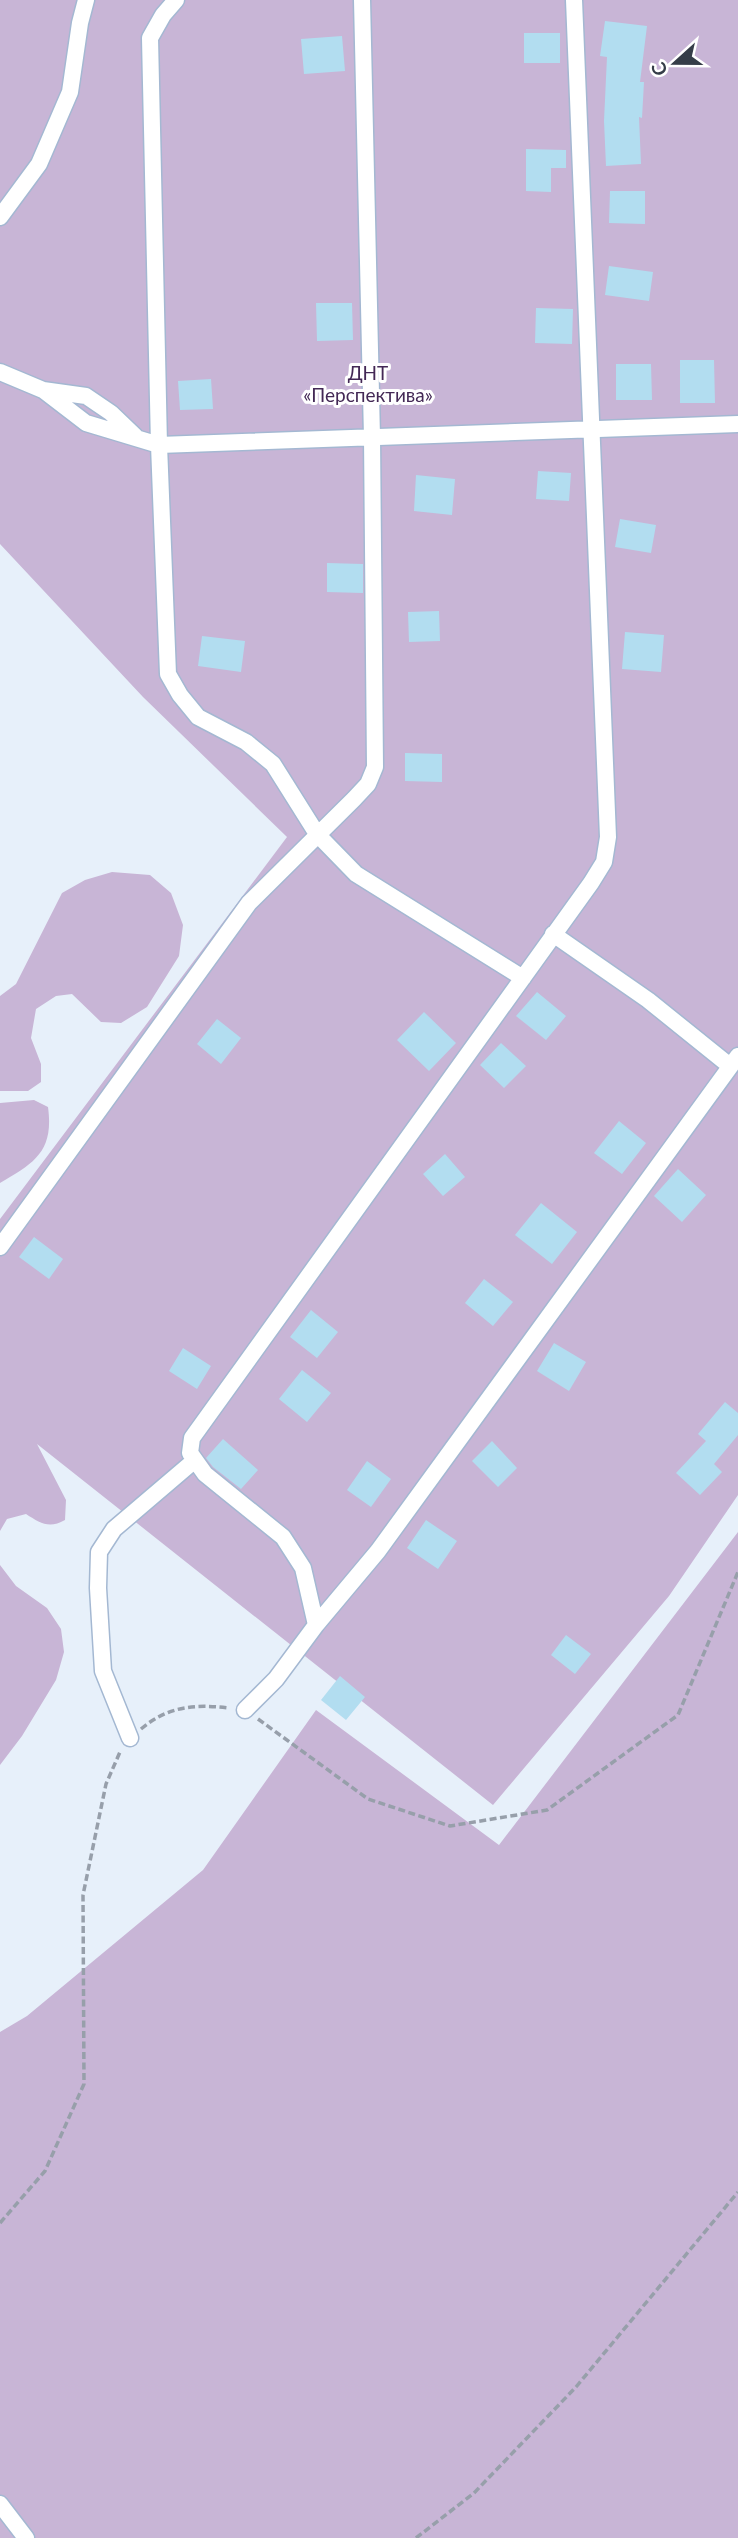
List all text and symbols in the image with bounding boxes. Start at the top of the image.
north arrow [640,28,710,98]
text: С [646,59,672,79]
park label: ДНТ «Перспектива» [303,361,433,406]

